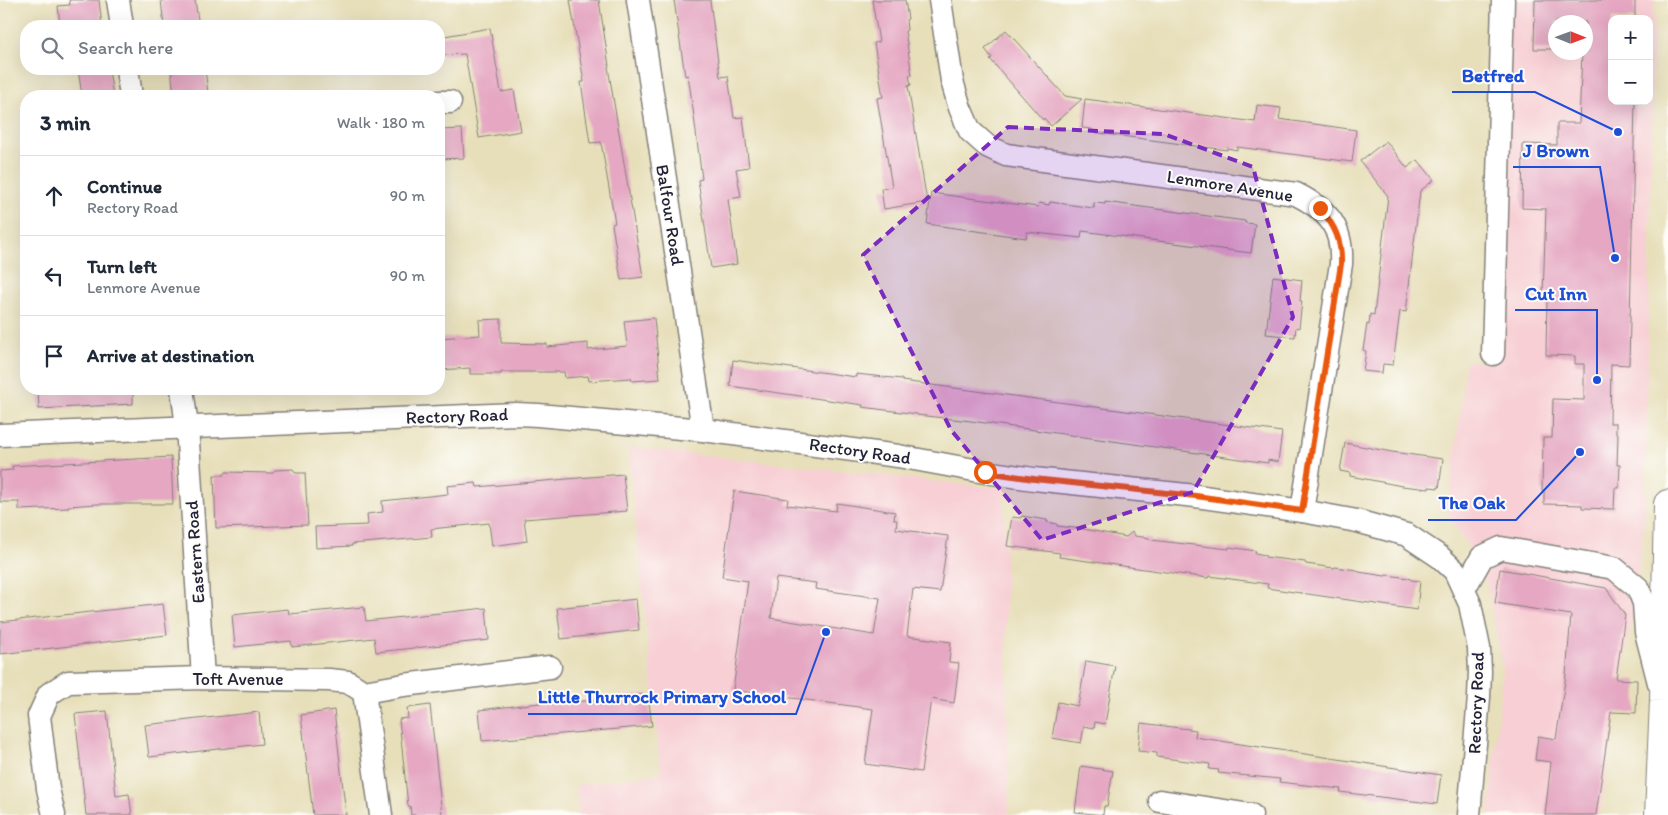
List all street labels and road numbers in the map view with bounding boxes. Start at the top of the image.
street label: Balfour Road [651,163,689,267]
street label: Lenmore Avenue [1165,165,1295,207]
street label: Rectory Road [405,403,509,429]
street label: Rectory Road [808,433,913,469]
street label: Eastern Road [180,499,210,604]
street label: Rectory Road [1463,651,1489,755]
street label: Toft Avenue [192,668,284,690]

